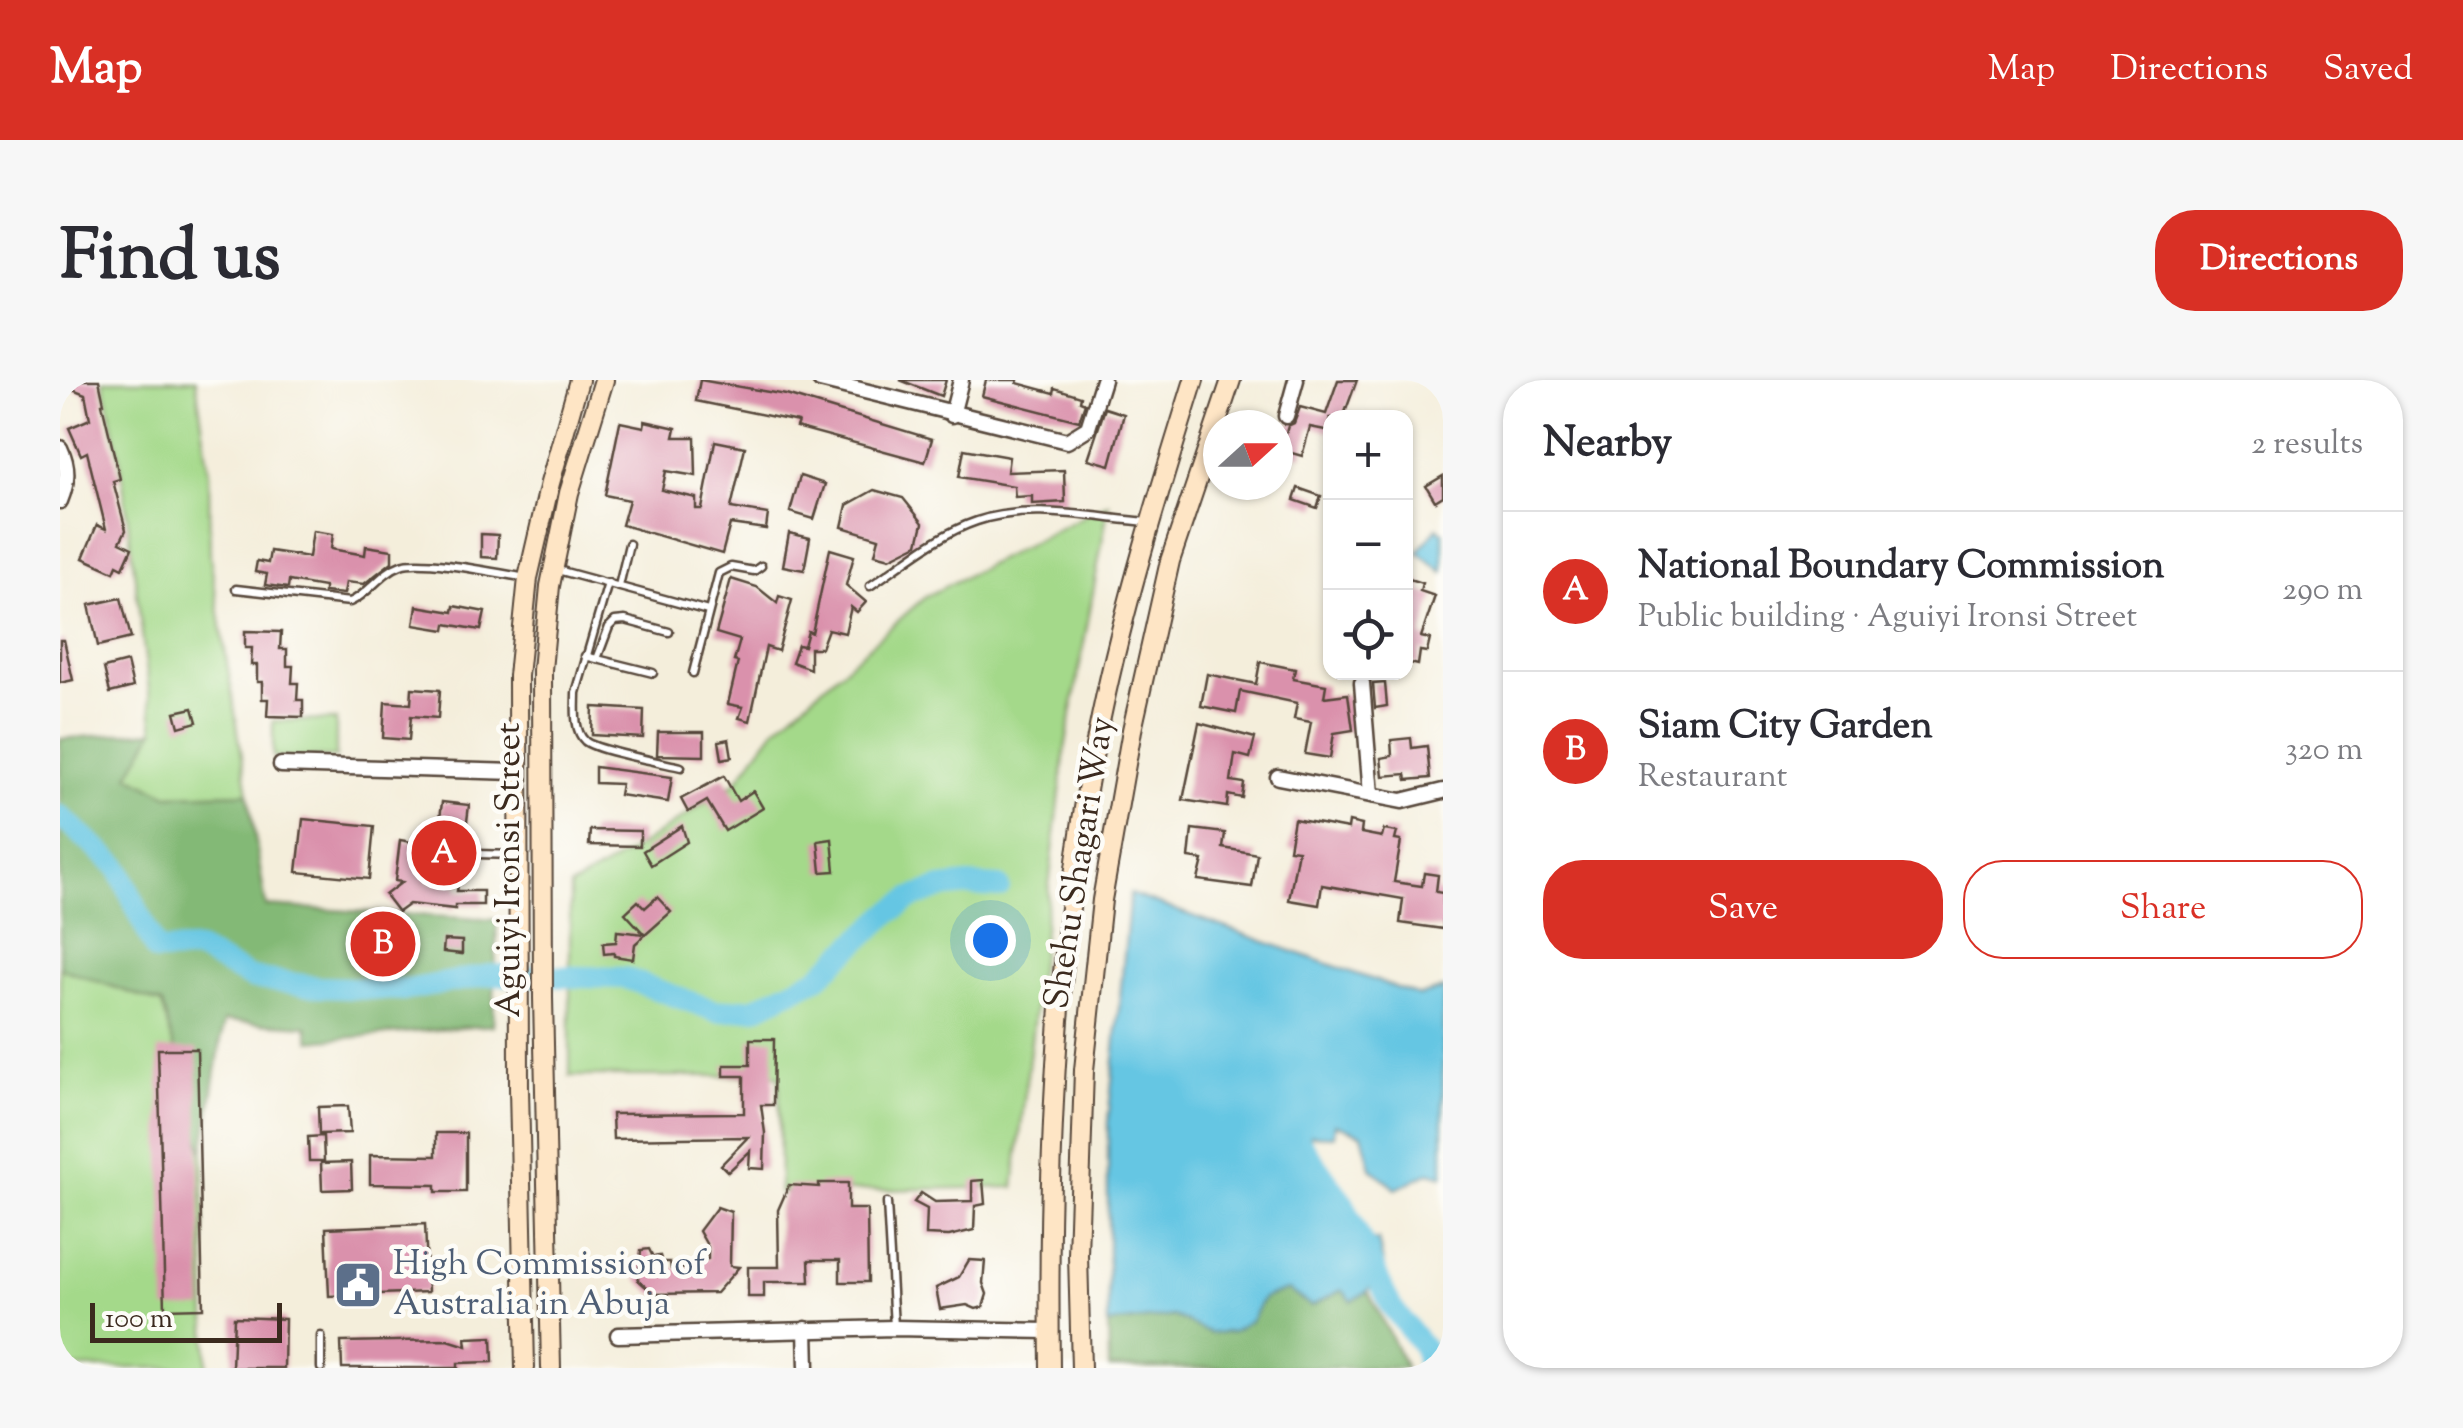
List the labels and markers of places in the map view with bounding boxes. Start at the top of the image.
pin: A [412,816,476,890]
pin: B [350,906,416,982]
place label: High Commission of Australia in Abuja [393,1240,707,1331]
public building icon: High Commission of Australia in Abuja [332,1259,384,1311]

